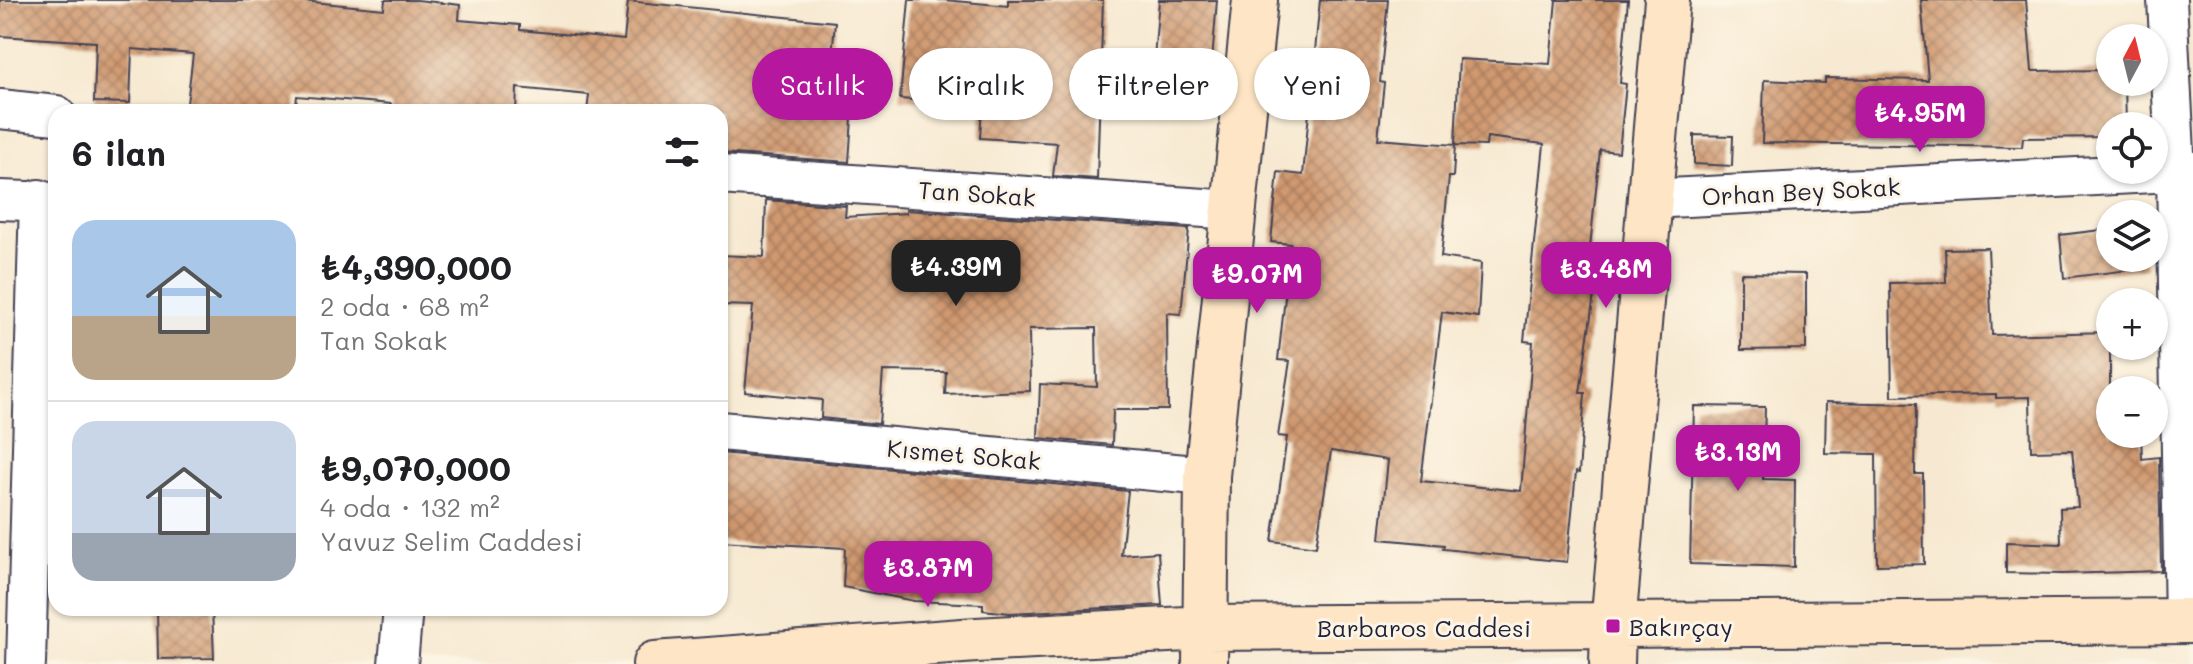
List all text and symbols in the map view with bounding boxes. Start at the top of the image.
north arrow [2096,24,2168,96]
map controls [2096,24,2168,448]
chip: Satılık [752,48,893,120]
chip: Kiralık [909,48,1053,120]
chip: Filtreler [1069,48,1238,120]
chip: Yeni [1254,48,1370,120]
pin: ₺4.95M [1855,86,1985,154]
text: ₺4.95M [1874,95,1966,129]
button: locate [2096,112,2168,184]
text: 6 ilan [72,130,166,175]
icon: filters [660,130,704,174]
street label: Orhan Bey Sokak [1701,170,1901,212]
street label: Tan Sokak [917,173,1037,213]
button: layers [2096,200,2168,272]
pin: ₺4.39M [891,240,1021,308]
pin: ₺3.48M [1541,242,1671,310]
text: ₺4,390,000 [320,244,512,289]
pin: ₺9.07M [1192,247,1322,315]
text: ₺4.39M [909,249,1003,283]
text: ₺3.48M [1559,251,1653,285]
icon: home [136,252,232,348]
text: ₺9.07M [1211,256,1303,290]
button: + [2096,288,2168,360]
text: 2 oda · 68 m² [320,289,489,323]
text: Tan Sokak [320,323,447,357]
button: − [2096,376,2168,448]
pin: ₺3.13M [1673,425,1803,493]
street label: Kısmet Sokak [886,432,1042,476]
text: ₺3.13M [1694,434,1782,468]
text: ₺9,070,000 [320,445,511,490]
icon: home [136,453,232,549]
text: 4 oda · 132 m² [320,490,500,524]
text: Yavuz Selim Caddesi [320,524,583,558]
pin: ₺3.87M [863,541,993,609]
text: ₺3.87M [882,550,974,584]
place label: Bakırçay [1629,611,1733,642]
street label: Barbaros Caddesi [1317,612,1531,643]
marker: Bakırçay [1604,617,1622,635]

